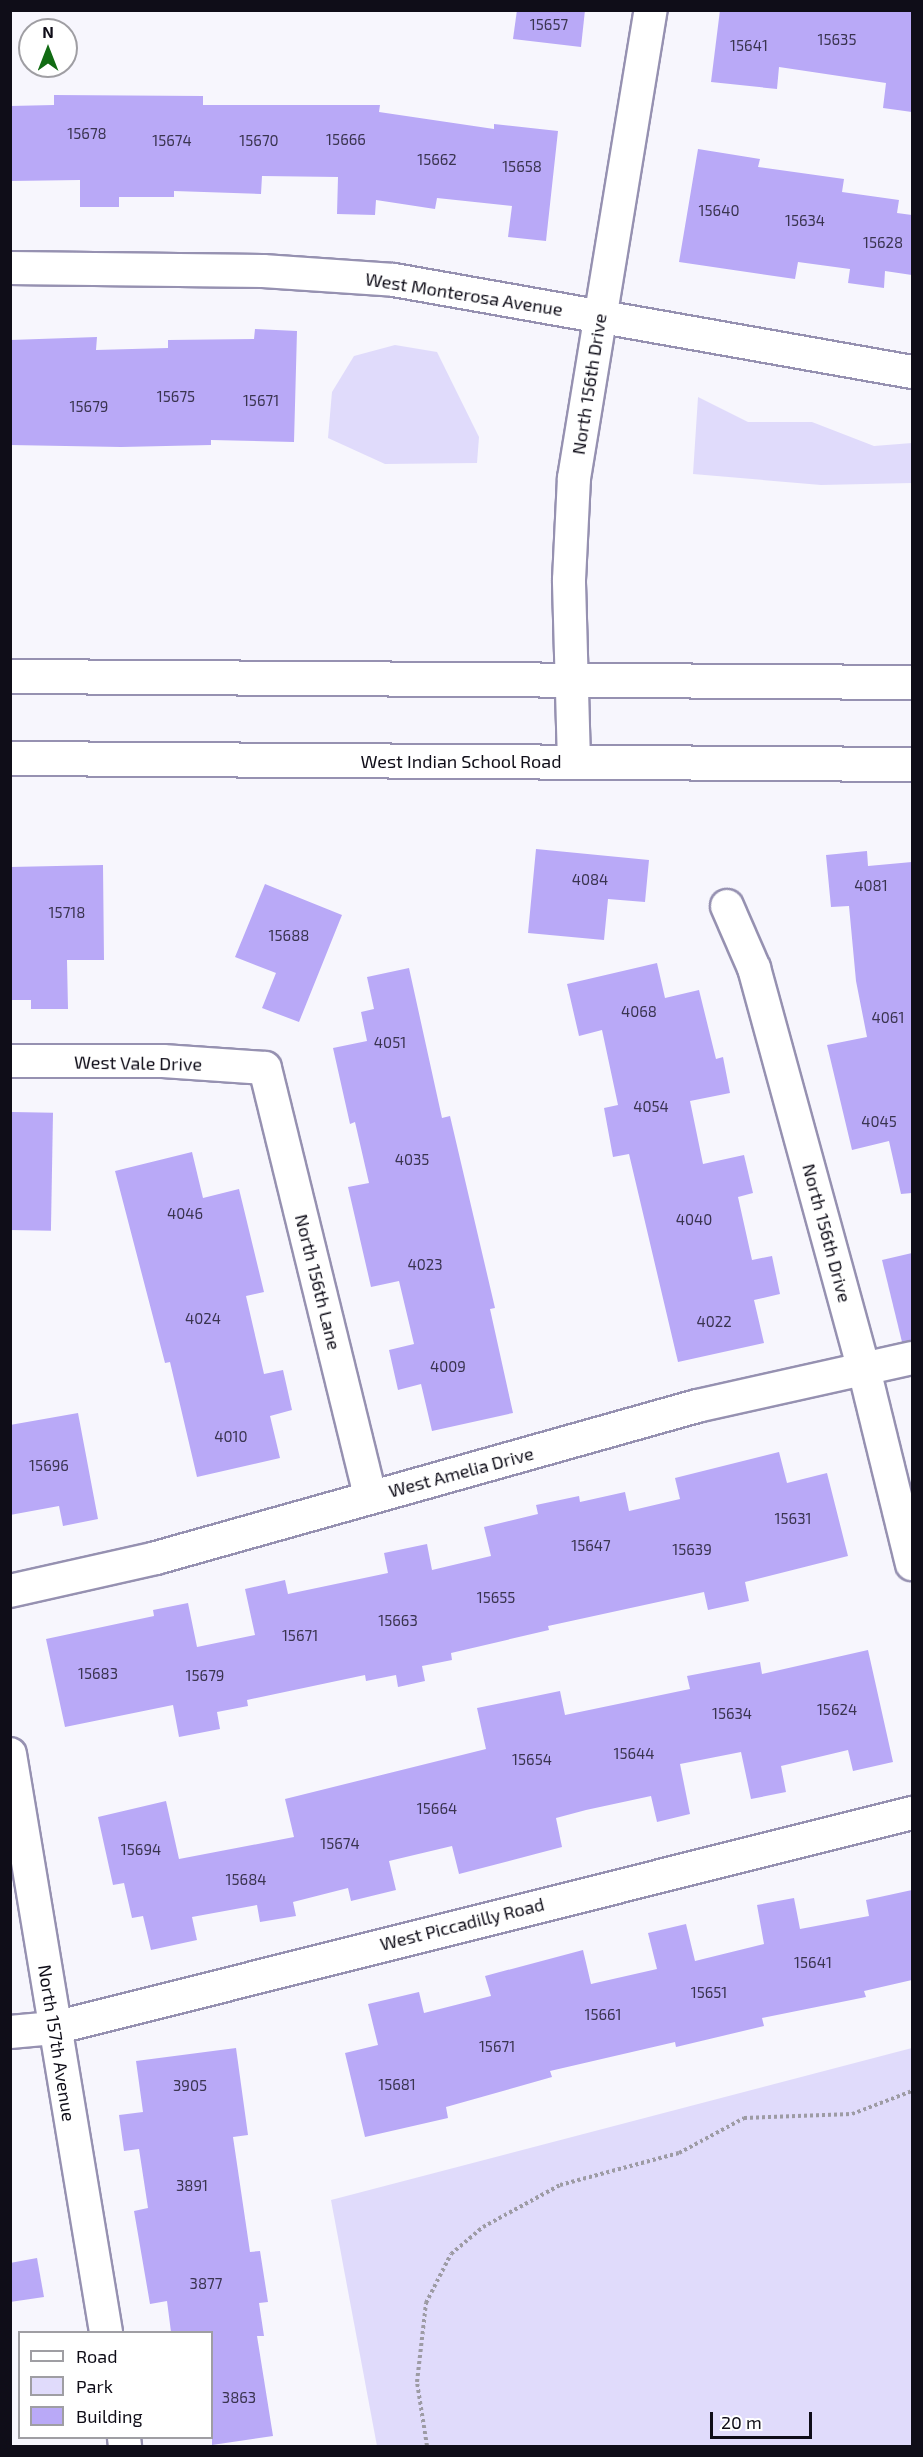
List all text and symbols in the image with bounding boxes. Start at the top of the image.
house number: 15657 [530,16,568,34]
north arrow [18,18,78,78]
text: N [42,22,54,41]
house number: 15635 [818,31,856,49]
house number: 15641 [730,37,768,55]
house number: 15678 [67,125,107,143]
house number: 15666 [326,131,366,149]
house number: 15674 [152,132,192,150]
house number: 15670 [239,132,279,150]
house number: 15662 [417,151,457,169]
house number: 15658 [502,158,542,176]
house number: 15640 [699,202,739,220]
house number: 15634 [785,212,825,230]
house number: 15628 [863,234,903,252]
street label: West Monterosa Avenue [364,268,564,320]
street label: North 156th Drive [567,312,611,456]
house number: 15675 [157,388,195,406]
house number: 15671 [243,392,279,410]
house number: 15679 [70,398,108,416]
street label: West Indian School Road [360,750,562,772]
house number: 4084 [572,871,608,889]
house number: 4081 [854,877,888,895]
house number: 15718 [49,904,85,922]
house number: 15688 [269,927,309,945]
house number: 4068 [621,1003,657,1021]
house number: 4061 [872,1009,904,1027]
house number: 4051 [374,1034,406,1052]
street label: West Vale Drive [74,1051,202,1075]
house number: 4054 [633,1098,669,1116]
house number: 4045 [861,1113,897,1131]
house number: 4035 [395,1151,429,1169]
street label: North 156th Drive [798,1161,856,1305]
house number: 4046 [167,1205,203,1223]
house number: 4040 [676,1211,712,1229]
street label: North 156th Lane [291,1212,345,1352]
house number: 4023 [407,1256,443,1274]
house number: 4024 [185,1310,221,1328]
house number: 4022 [696,1313,732,1331]
house number: 4009 [430,1358,466,1376]
house number: 4010 [214,1428,248,1446]
street label: West Amelia Drive [386,1442,536,1502]
house number: 15696 [29,1457,69,1475]
house number: 15631 [775,1510,811,1528]
house number: 15647 [571,1537,611,1555]
house number: 15639 [672,1541,712,1559]
house number: 15655 [477,1589,515,1607]
house number: 15663 [378,1612,418,1630]
house number: 15671 [282,1627,318,1645]
house number: 15683 [78,1665,118,1683]
house number: 15679 [186,1667,224,1685]
house number: 15624 [817,1701,857,1719]
house number: 15634 [712,1705,752,1723]
house number: 15644 [613,1745,655,1763]
house number: 15654 [512,1751,552,1769]
house number: 15664 [417,1800,457,1818]
house number: 15674 [320,1835,360,1853]
house number: 15694 [121,1841,161,1859]
house number: 15684 [226,1871,266,1889]
street label: West Piccadilly Road [377,1893,547,1955]
house number: 15641 [794,1954,832,1972]
street label: North 157th Avenue [34,1963,80,2123]
house number: 15651 [691,1984,727,2002]
house number: 15661 [584,2006,622,2024]
house number: 15671 [479,2038,515,2056]
house number: 15681 [378,2076,416,2094]
house number: 3905 [173,2077,207,2095]
house number: 3891 [176,2177,208,2195]
house number: 3877 [190,2275,222,2293]
legend [18,2331,213,2439]
text: Road [76,2345,117,2367]
text: Park [76,2375,113,2397]
house number: 3863 [222,2389,256,2407]
scale bar [713,2400,815,2438]
text: Building [76,2405,143,2427]
text: 20 m [721,2411,762,2433]

